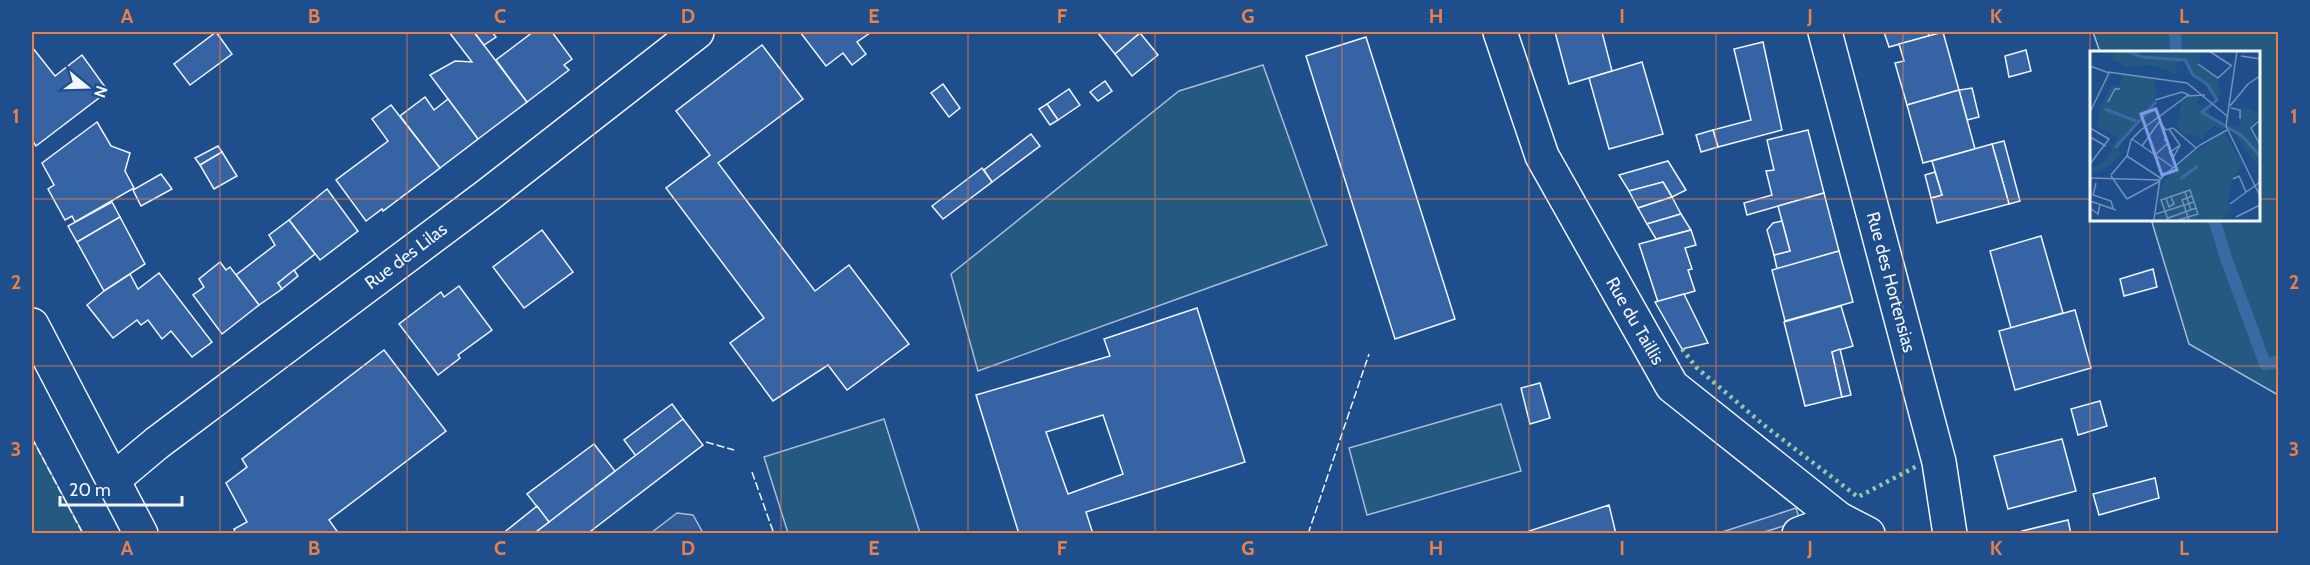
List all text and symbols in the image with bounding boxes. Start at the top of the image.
text: A [121,4,134,28]
text: B [308,4,320,28]
text: C [494,4,506,28]
text: D [681,4,695,28]
text: E [868,4,880,28]
text: F [1057,4,1068,28]
text: G [1241,4,1255,28]
text: H [1429,4,1443,28]
text: I [1619,4,1625,28]
text: J [1806,4,1813,28]
text: K [1990,4,2003,28]
text: L [2179,4,2189,28]
inset map [2090,51,2259,220]
north arrow [57,57,117,117]
text: N [90,83,112,100]
text: 1 [12,104,20,128]
text: 1 [2290,104,2298,128]
street label: Rue des Hortensias [1862,209,1920,355]
street label: Rue des Lilas [361,218,451,294]
text: 2 [11,270,21,294]
text: 2 [2289,270,2299,294]
street label: Rue du Taillis [1601,273,1669,369]
text: 3 [11,437,21,461]
text: 3 [2289,437,2299,461]
scale bar [60,469,182,507]
text: 20 m [69,479,111,501]
text: A [121,536,134,560]
text: B [308,536,320,560]
text: C [494,536,506,560]
text: D [681,536,695,560]
text: E [868,536,880,560]
text: F [1057,536,1068,560]
text: G [1241,536,1255,560]
text: H [1429,536,1443,560]
text: I [1619,536,1625,560]
text: J [1806,536,1813,560]
text: K [1990,536,2003,560]
text: L [2179,536,2189,560]

